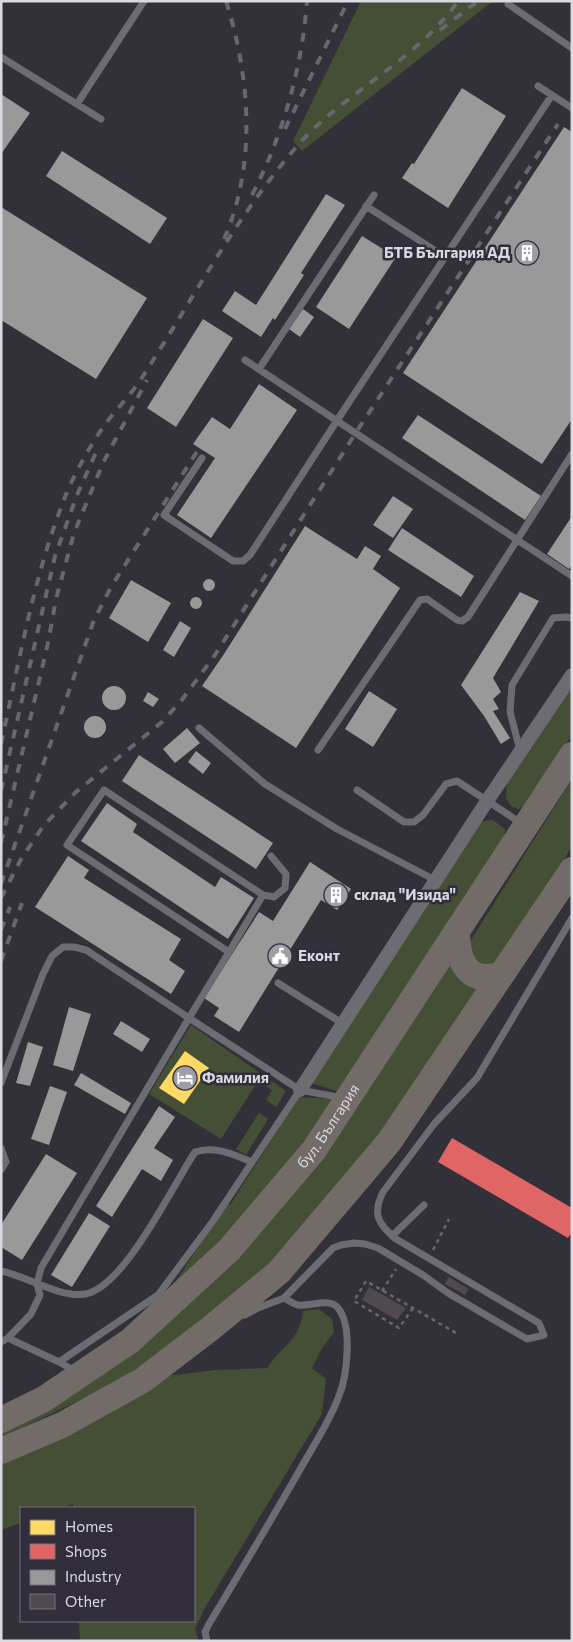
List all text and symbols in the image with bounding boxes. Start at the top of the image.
building icon: БТБ България АД [514,240,540,266]
place label: БТБ България АД [384,243,510,261]
building icon: склад "Изида" [323,882,349,908]
place label: склад "Изида" [354,885,456,903]
public building icon: Еконт [267,943,293,969]
place label: Еконт [298,946,340,964]
hotel icon: Фамилия [172,1065,198,1091]
place label: Фамилия [202,1068,269,1086]
street label: бул. България [293,1080,363,1171]
legend [20,1507,195,1622]
text: Homes [65,1517,113,1535]
text: Shops [65,1542,107,1560]
text: Industry [65,1567,122,1585]
text: Other [65,1592,106,1610]

